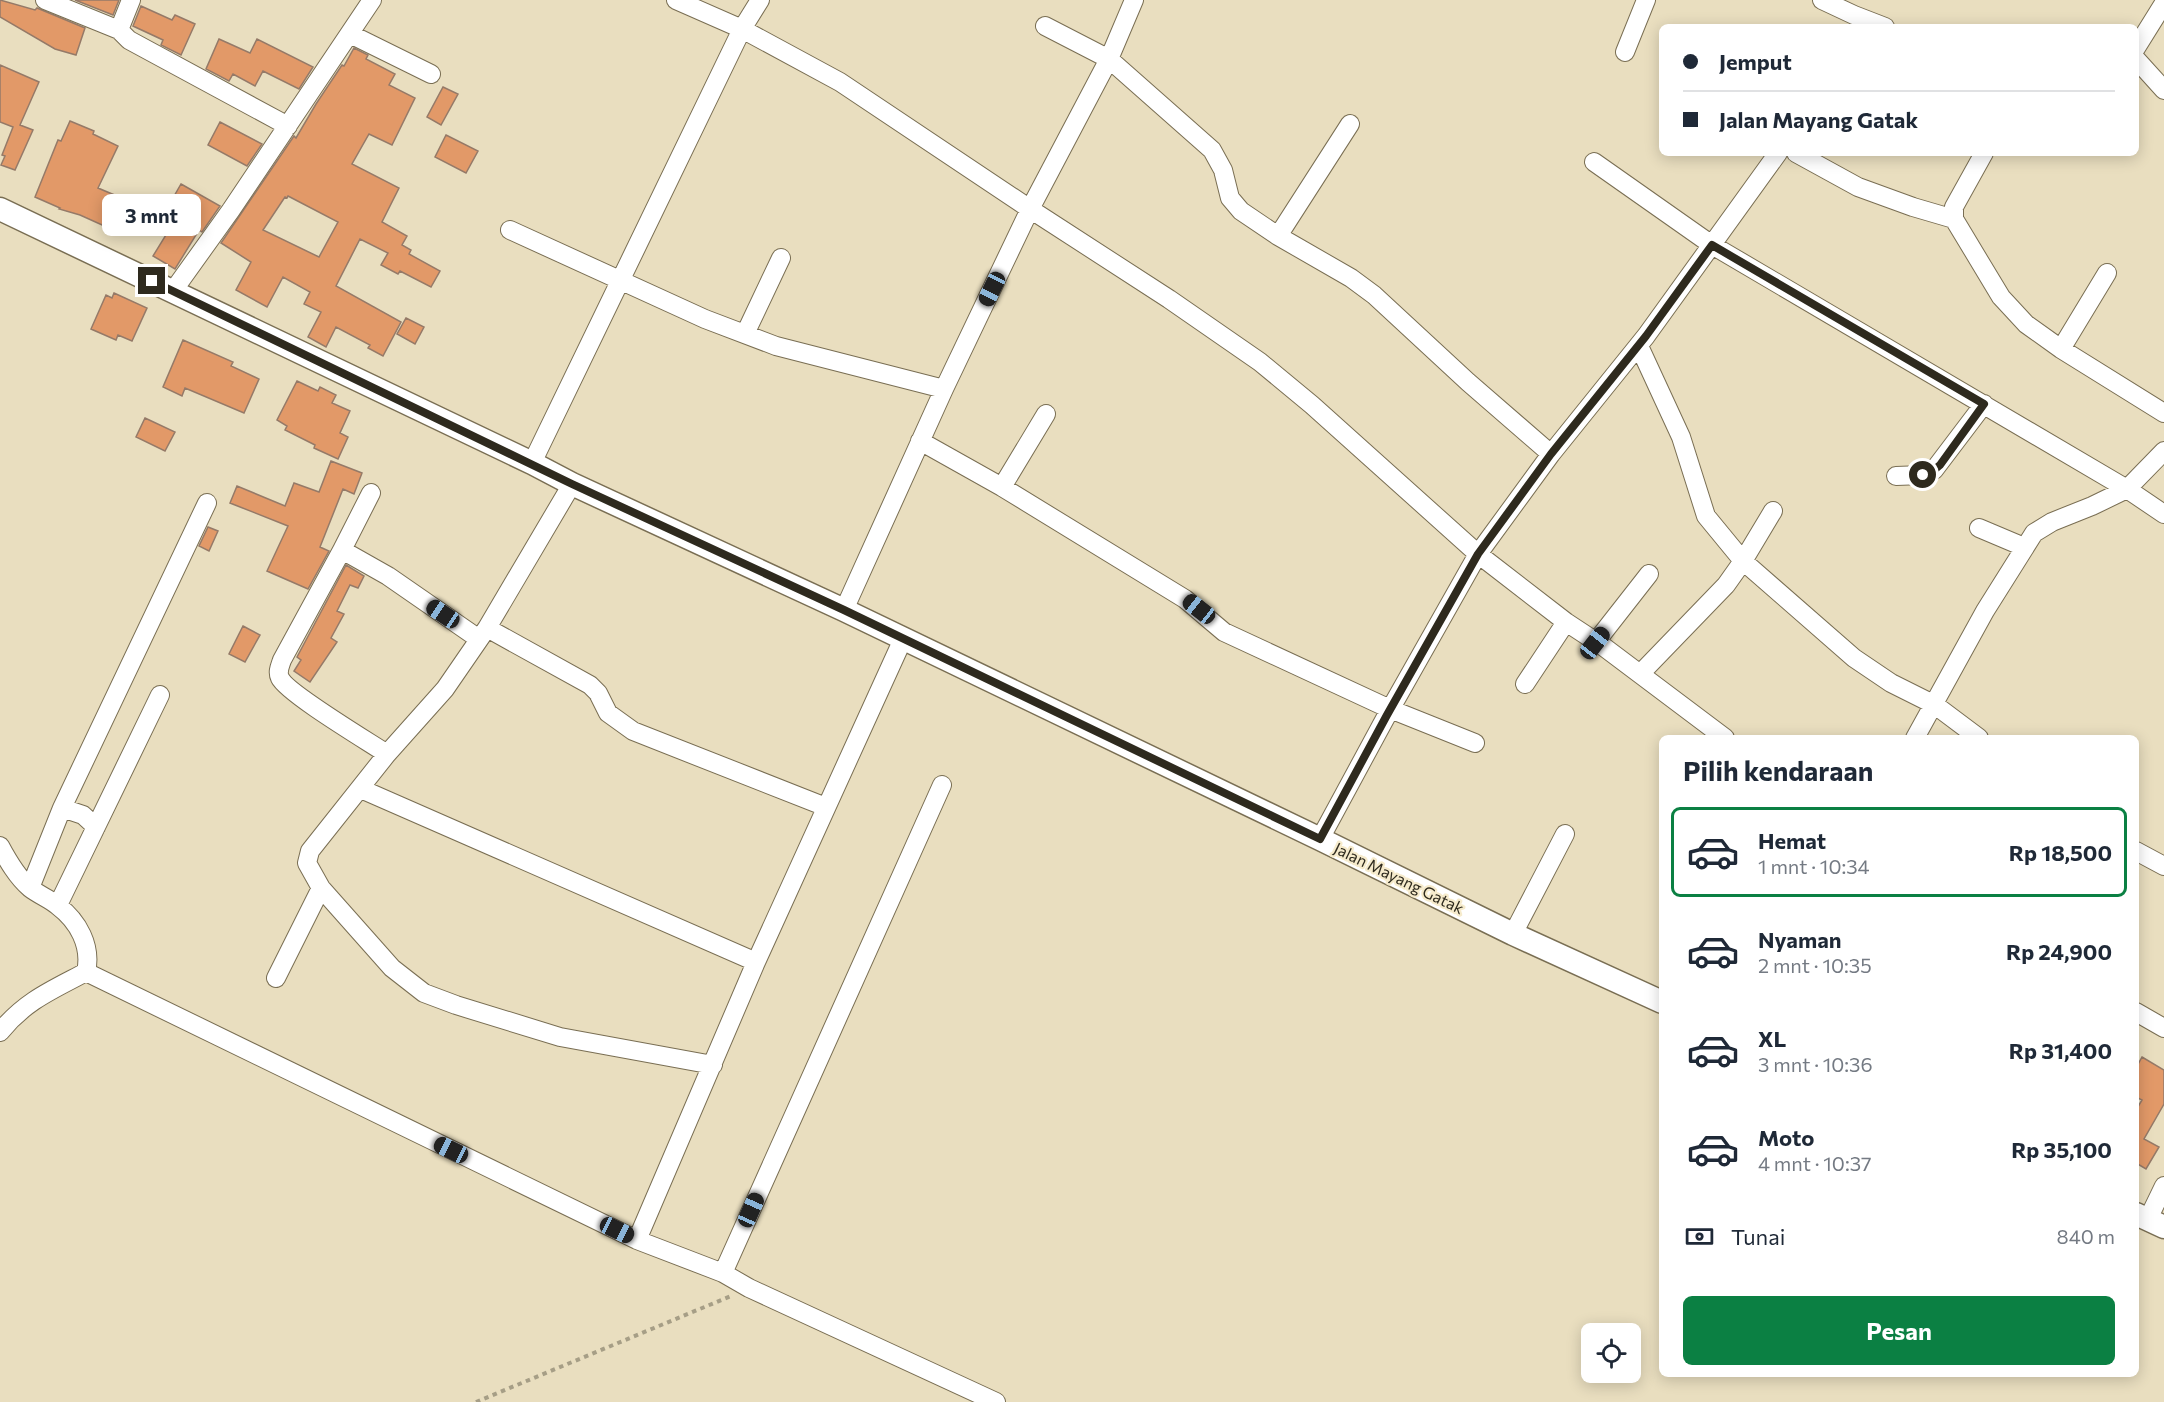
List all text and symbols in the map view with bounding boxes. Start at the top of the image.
text: Jemput [1719,48,1792,75]
text: Jalan Mayang Gatak [1719,106,1918,133]
callout: 3 mnt [102,194,201,236]
text: 3 mnt [125,203,178,227]
route end [138,267,165,294]
car [976,269,1008,309]
route start [1909,461,1936,488]
car [1179,591,1219,627]
car [423,596,463,632]
car [1577,623,1613,663]
text: Pilih kendaraan [1683,754,1873,787]
icon: car [1686,825,1740,879]
text: Hemat [1758,827,1826,854]
street label: Jalan Mayang Gatak [1331,838,1468,917]
text: Rp 18,500 [2009,839,2112,866]
text: 1 mnt · 10:34 [1758,854,1870,878]
icon: car [1686,924,1740,978]
text: Nyaman [1758,926,1841,953]
text: Rp 24,900 [2006,938,2112,965]
text: 2 mnt · 10:35 [1758,953,1872,977]
icon: car [1686,1023,1740,1077]
text: XL [1758,1025,1786,1052]
text: Rp 31,400 [2009,1037,2112,1064]
text: 3 mnt · 10:36 [1758,1052,1873,1076]
icon: car [1686,1122,1740,1176]
text: Moto [1758,1124,1814,1151]
car [431,1134,471,1166]
text: Rp 35,100 [2011,1136,2112,1163]
text: 4 mnt · 10:37 [1758,1151,1872,1175]
car [735,1190,767,1230]
car [597,1214,637,1246]
icon: cash [1683,1220,1716,1253]
text: Tunai [1731,1223,1785,1250]
text: 840 m [2057,1224,2115,1248]
button: Pesan [1683,1296,2115,1365]
map controls [1581,1323,1641,1383]
button: locate [1581,1323,1641,1383]

